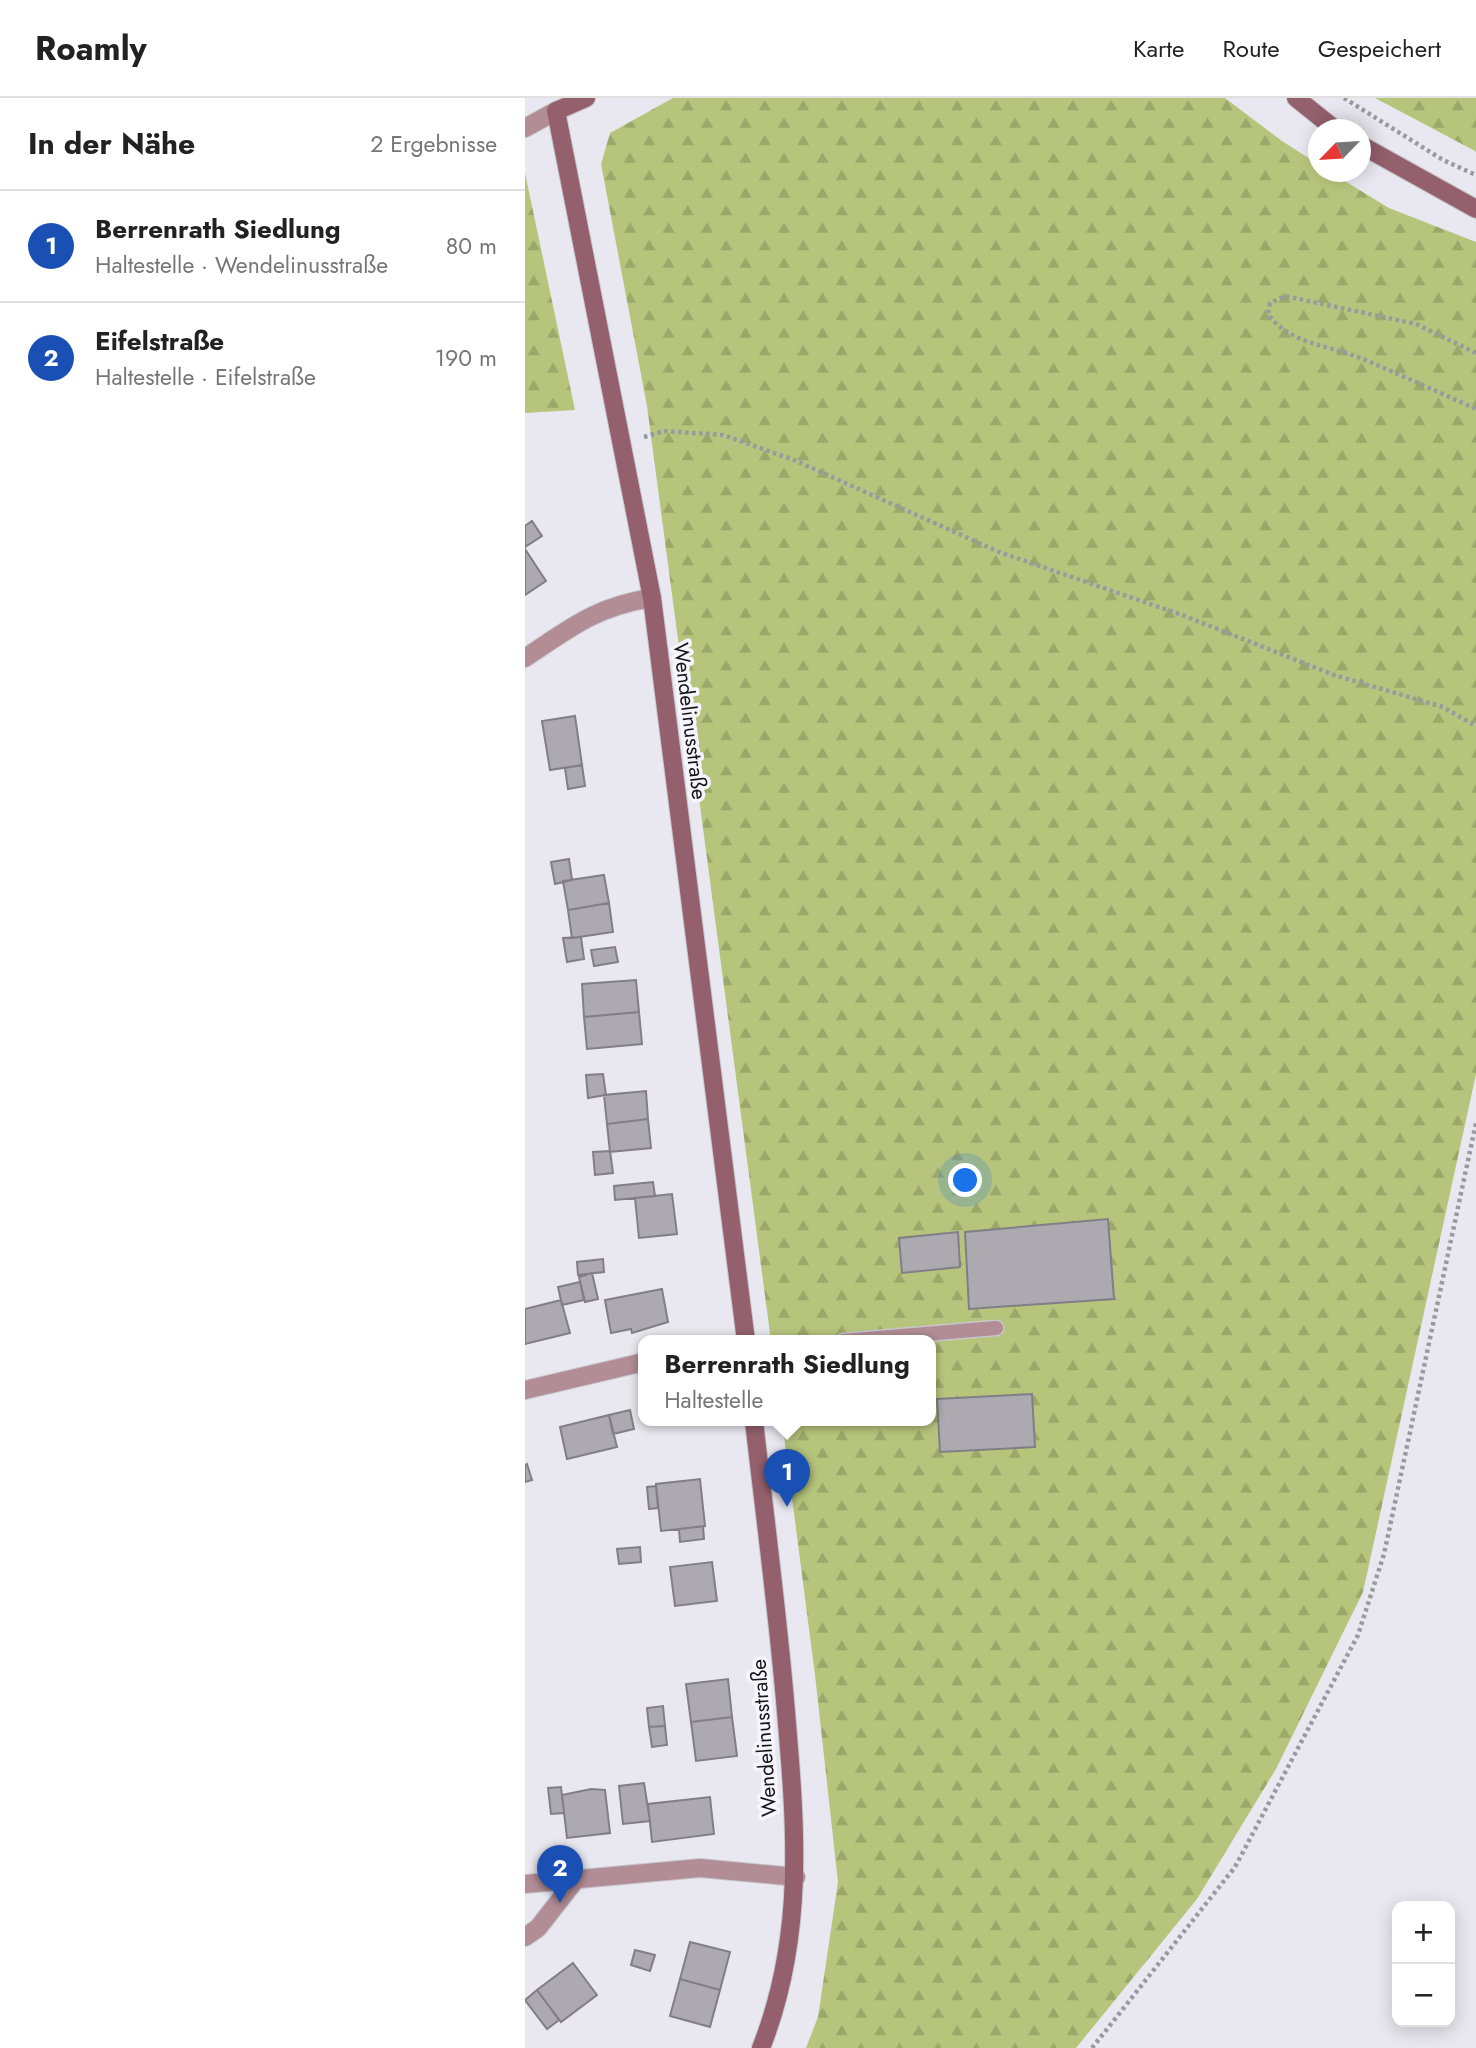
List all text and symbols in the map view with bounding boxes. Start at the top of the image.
text: Roamly [35,25,147,72]
text: Karte [1133,31,1184,66]
text: Route [1222,31,1280,66]
text: Gespeichert [1318,31,1441,66]
north arrow [1308,119,1371,182]
text: In der Nähe [28,122,195,165]
text: 2 Ergebnisse [370,127,497,161]
text: Berrenrath Siedlung [95,210,341,248]
text: 1 [45,229,57,263]
text: 80 m [446,229,497,263]
text: Haltestelle · Wendelinusstraße [95,248,388,282]
text: Eifelstraße [95,322,224,360]
text: 2 [43,341,59,375]
text: 190 m [435,341,497,375]
text: Haltestelle · Eifelstraße [95,360,316,394]
street label: Wendelinusstraße [665,641,715,801]
your location [948,1163,982,1197]
popup [638,1335,936,1426]
text: Berrenrath Siedlung [664,1345,910,1383]
text: Haltestelle [664,1383,763,1417]
pin: 1 [764,1449,810,1507]
street label: Wendelinusstraße [744,1658,784,1818]
pin: 2 [537,1845,583,1903]
map controls [1392,1901,1455,2027]
button: + [1392,1901,1455,1964]
button: − [1392,1964,1455,2027]

